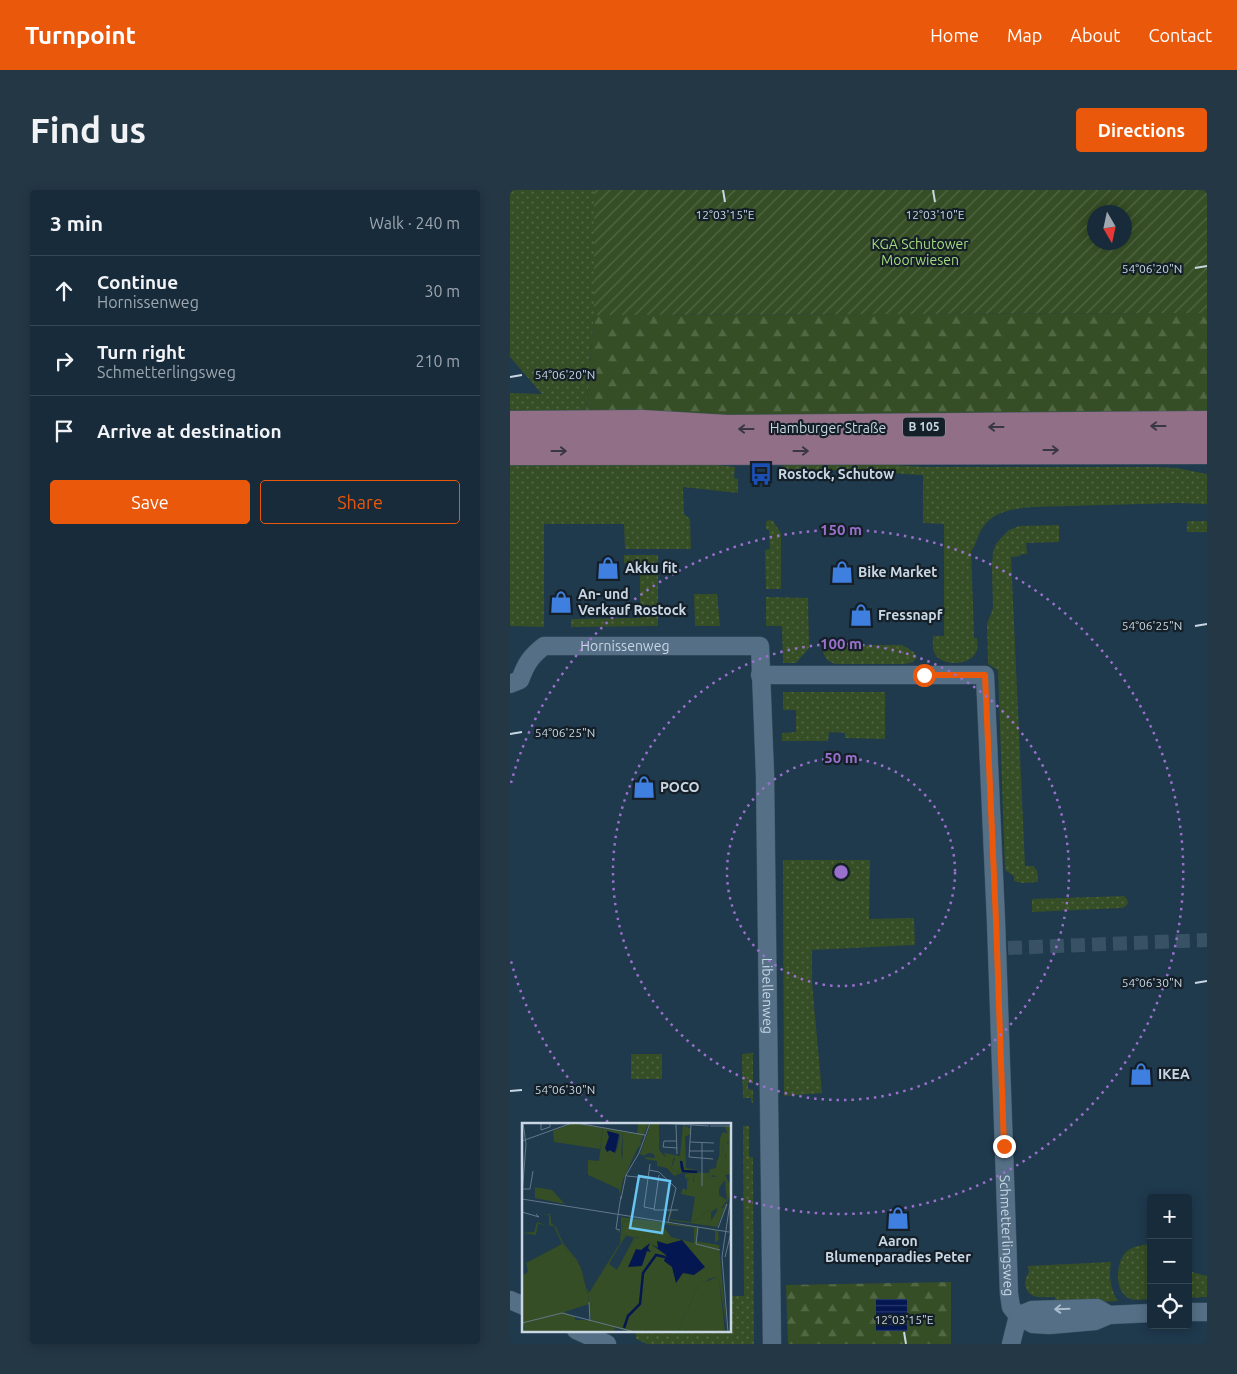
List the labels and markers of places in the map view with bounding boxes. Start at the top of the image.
bus stop icon: Rostock, Schutow [748,461,774,487]
place label: Rostock, Schutow [778,466,894,482]
shop icon: Akku fit [595,555,621,581]
shop icon: Bike Market [829,559,855,585]
place label: Akku fit [625,560,678,576]
place label: Bike Market [858,564,937,580]
place label: An- und Verkauf Rostock [578,586,687,618]
shop icon: An- und Verkauf Rostock [548,589,574,615]
shop icon: Fressnapf [848,602,874,628]
place label: Fressnapf [878,607,943,623]
shop icon: POCO [631,774,657,800]
place label: POCO [660,779,700,795]
centre of rings [832,863,850,881]
shop icon: IKEA [1128,1061,1154,1087]
place label: IKEA [1158,1066,1190,1082]
shop icon: Aaron Blumenparadies Peter [885,1205,911,1231]
place label: Aaron Blumenparadies Peter [825,1233,971,1265]

